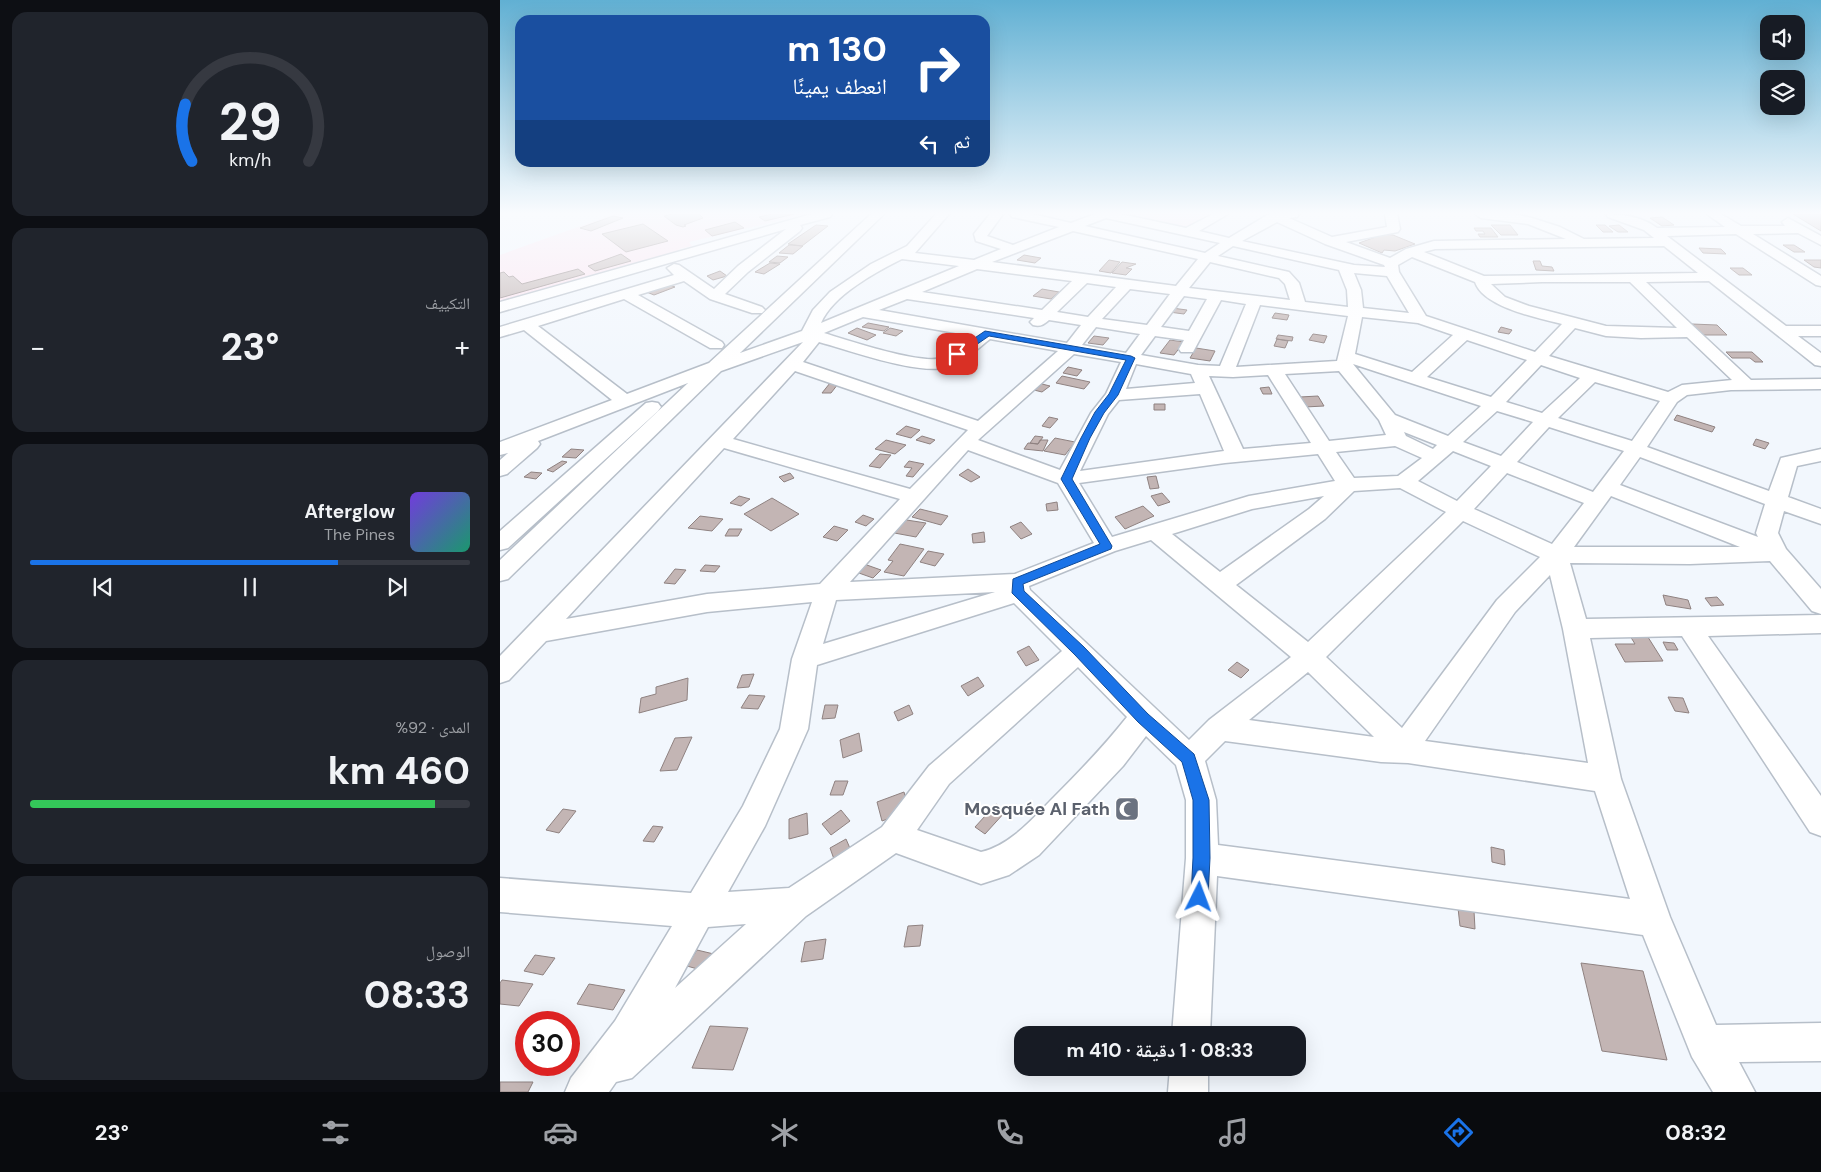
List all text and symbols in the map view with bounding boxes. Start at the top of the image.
map controls [1760,15,1805,115]
button: sound [1760,15,1805,60]
text: 130 m [787,26,887,72]
icon: right [905,35,970,100]
button: layers [1760,70,1805,115]
text: انعطف يمينًا [792,72,887,101]
text: 29 [219,88,281,156]
text: ثم [953,129,970,154]
icon: left [915,130,943,158]
text: km/h [229,148,271,172]
text: التكييف [425,293,470,314]
text: 23° [221,322,279,372]
text: − [30,329,45,366]
text: + [455,329,470,366]
pin [936,333,978,375]
icon: arrive [943,340,971,368]
text: Afterglow [304,499,395,524]
text: The Pines [324,524,395,545]
icon: previous [89,573,117,601]
icon: pause [236,573,264,601]
icon: next [383,573,411,601]
text: المدى · 92% [395,717,470,738]
text: 460 km [328,746,470,796]
mosque icon: Mosquée Al Fath [1114,796,1140,822]
place label: Mosquée Al Fath [964,797,1110,821]
position arrow [1172,870,1224,922]
text: الوصول [426,941,470,962]
text: 08:33 [364,970,470,1020]
speed limit sign: 30 [515,1011,580,1076]
text: 08:33 · 1 دقيقة · 410 m [1067,1038,1253,1063]
icon: filters [318,1115,353,1150]
icon: car [543,1115,578,1150]
icon: climate [767,1115,802,1150]
icon: phone [992,1115,1027,1150]
icon: music [1216,1115,1251,1150]
icon: directions [1441,1115,1476,1150]
text: 23° [95,1118,129,1147]
text: 08:32 [1665,1118,1726,1147]

